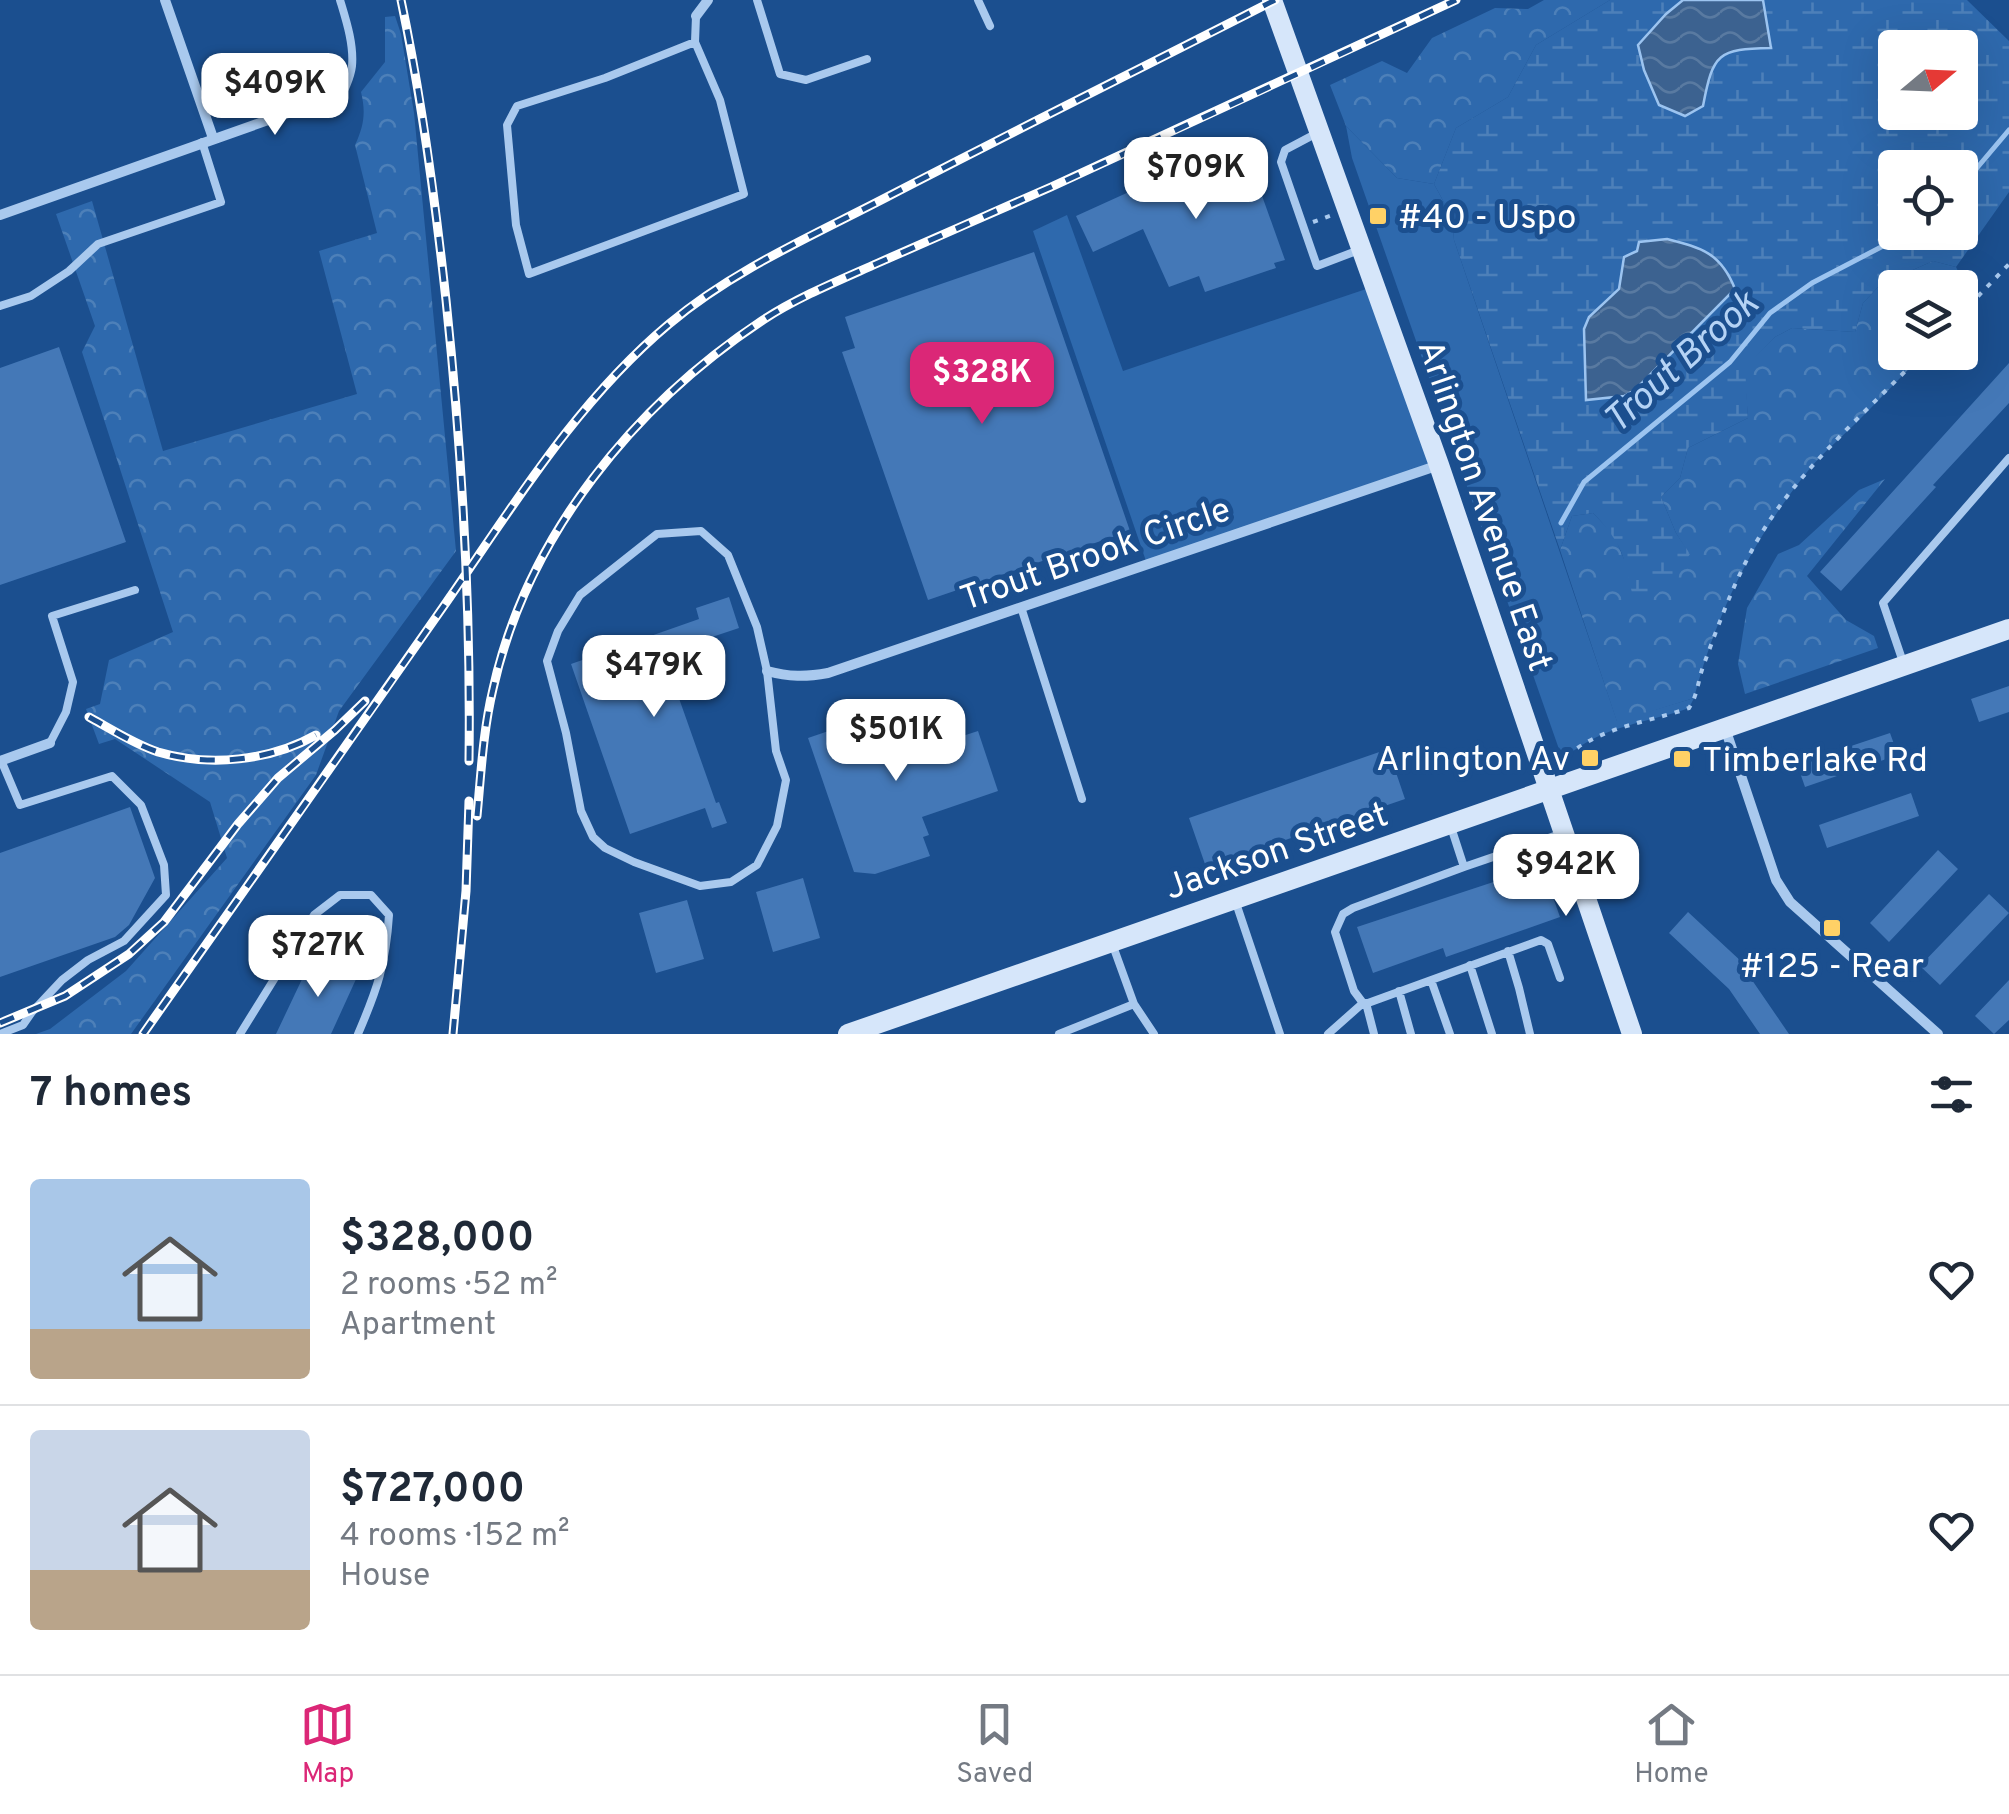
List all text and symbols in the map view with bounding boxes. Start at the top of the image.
north arrow [1878,30,1978,130]
map controls [1878,30,1978,370]
pin: $409K [205,53,345,138]
text: $409K [223,65,327,105]
pin: $709K [1126,137,1266,222]
text: $709K [1146,149,1246,189]
button: locate [1878,150,1978,250]
place label: #40 - Uspo [1398,197,1577,241]
marker: #40 - Uspo [1367,205,1389,227]
button: layers [1878,270,1978,370]
water label: Trout Brook [1595,280,1771,446]
street label: Arlington Avenue East [1406,334,1561,678]
pin: $328K [912,342,1052,427]
text: $328K [932,354,1032,394]
street label: Trout Brook Circle [955,489,1237,623]
pin: $479K [584,635,724,720]
text: $479K [604,647,704,687]
pin: $501K [826,699,966,784]
text: $501K [848,711,944,751]
place label: Arlington Av [1376,739,1570,783]
place label: Timberlake Rd [1702,740,1928,784]
marker: Arlington Av [1579,747,1601,769]
marker: Timberlake Rd [1671,748,1693,770]
street label: Jackson Street [1160,794,1394,912]
pin: $942K [1496,834,1636,919]
text: $942K [1515,846,1617,886]
pin: $727K [248,915,388,1000]
marker: #125 - Rear [1821,917,1843,939]
text: $727K [270,927,366,967]
place label: #125 - Rear [1740,946,1924,990]
icon: filters [1924,1067,1979,1122]
text: 7 homes [30,1068,192,1121]
text: $328,000 [340,1213,534,1266]
icon: home [110,1219,230,1339]
icon: heart [1924,1252,1979,1307]
text: 2 rooms · 52 m² [340,1266,557,1306]
text: Apartment [340,1306,496,1346]
text: $727,000 [340,1464,525,1517]
icon: home [110,1470,230,1590]
icon: heart [1924,1503,1979,1558]
text: 4 rooms · 152 m² [340,1517,570,1557]
text: House [340,1557,430,1597]
tab: Map [300,1697,355,1793]
tab: Saved [956,1697,1033,1793]
tab: Home [1634,1697,1709,1793]

